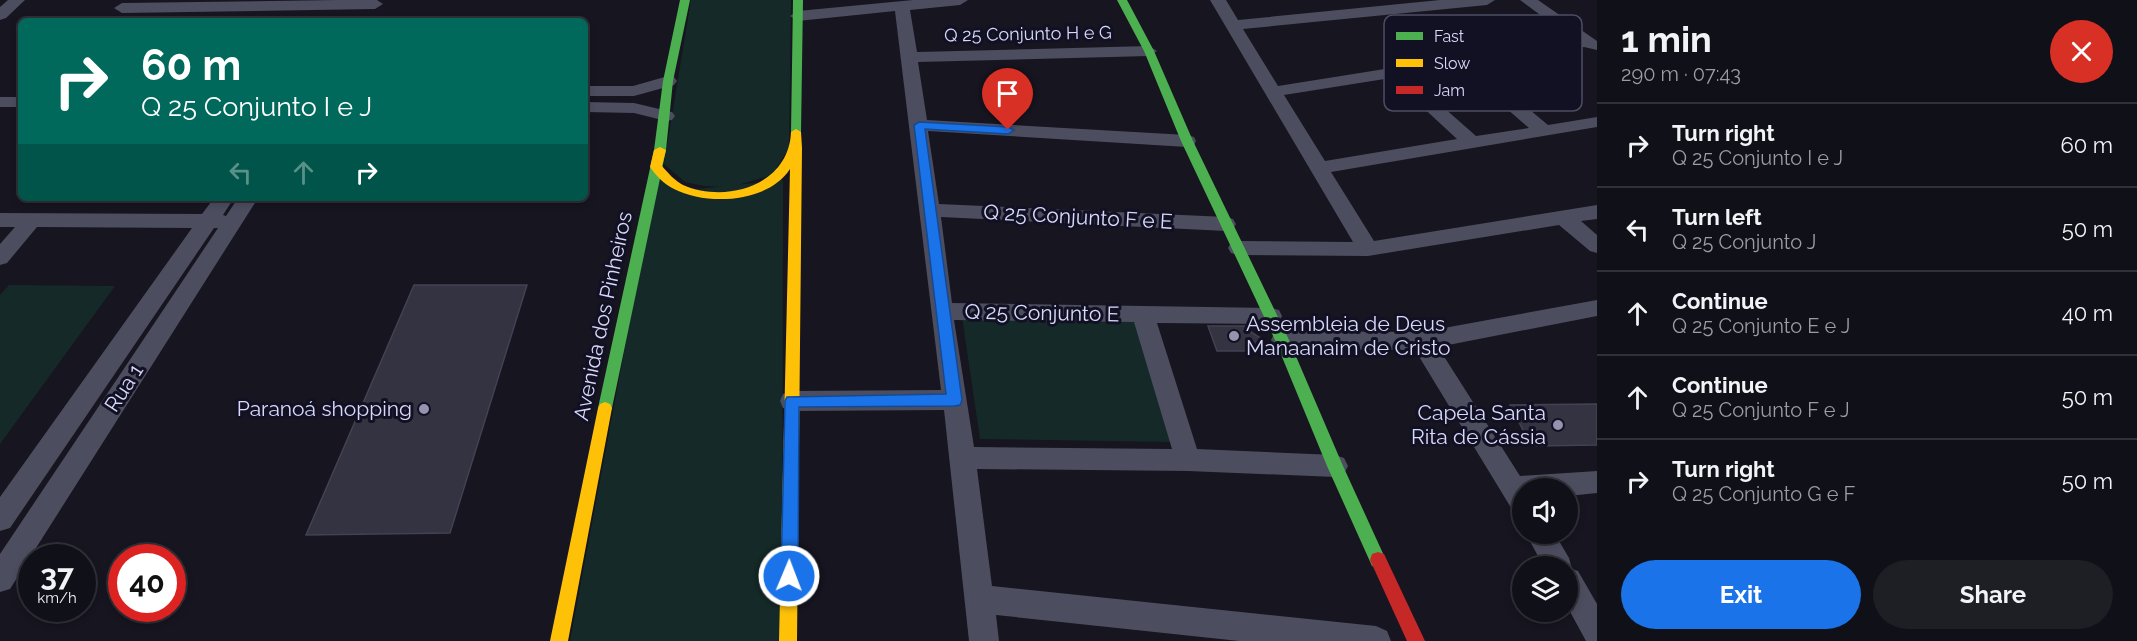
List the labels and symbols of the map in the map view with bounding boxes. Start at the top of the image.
legend [1384,15,1582,111]
street label: Q 25 Conjunto H e G [944,22,1112,45]
text: Fast [1434,27,1465,46]
text: Slow [1434,54,1470,73]
pin [982,68,1033,130]
text: Jam [1434,81,1465,100]
street label: Q 25 Conjunto F e E [983,199,1173,234]
street label: Avenida dos Pinheiros [568,209,637,423]
street label: Q 25 Conjunto E [964,299,1120,326]
place label: Assembleia de Deus Manaanaim de Cristo [1246,311,1450,360]
marker: Assembleia de Deus Manaanaim de Cristo [1227,329,1241,343]
street label: Rua 1 [99,359,148,416]
place label: Paranoá shopping [237,396,412,421]
place label: Capela Santa Rita de Cássia [1411,400,1546,449]
marker: Paranoá shopping [417,402,431,416]
marker: Capela Santa Rita de Cássia [1551,418,1565,432]
speed limit sign: 40 [108,544,186,622]
position arrow [757,544,821,608]

